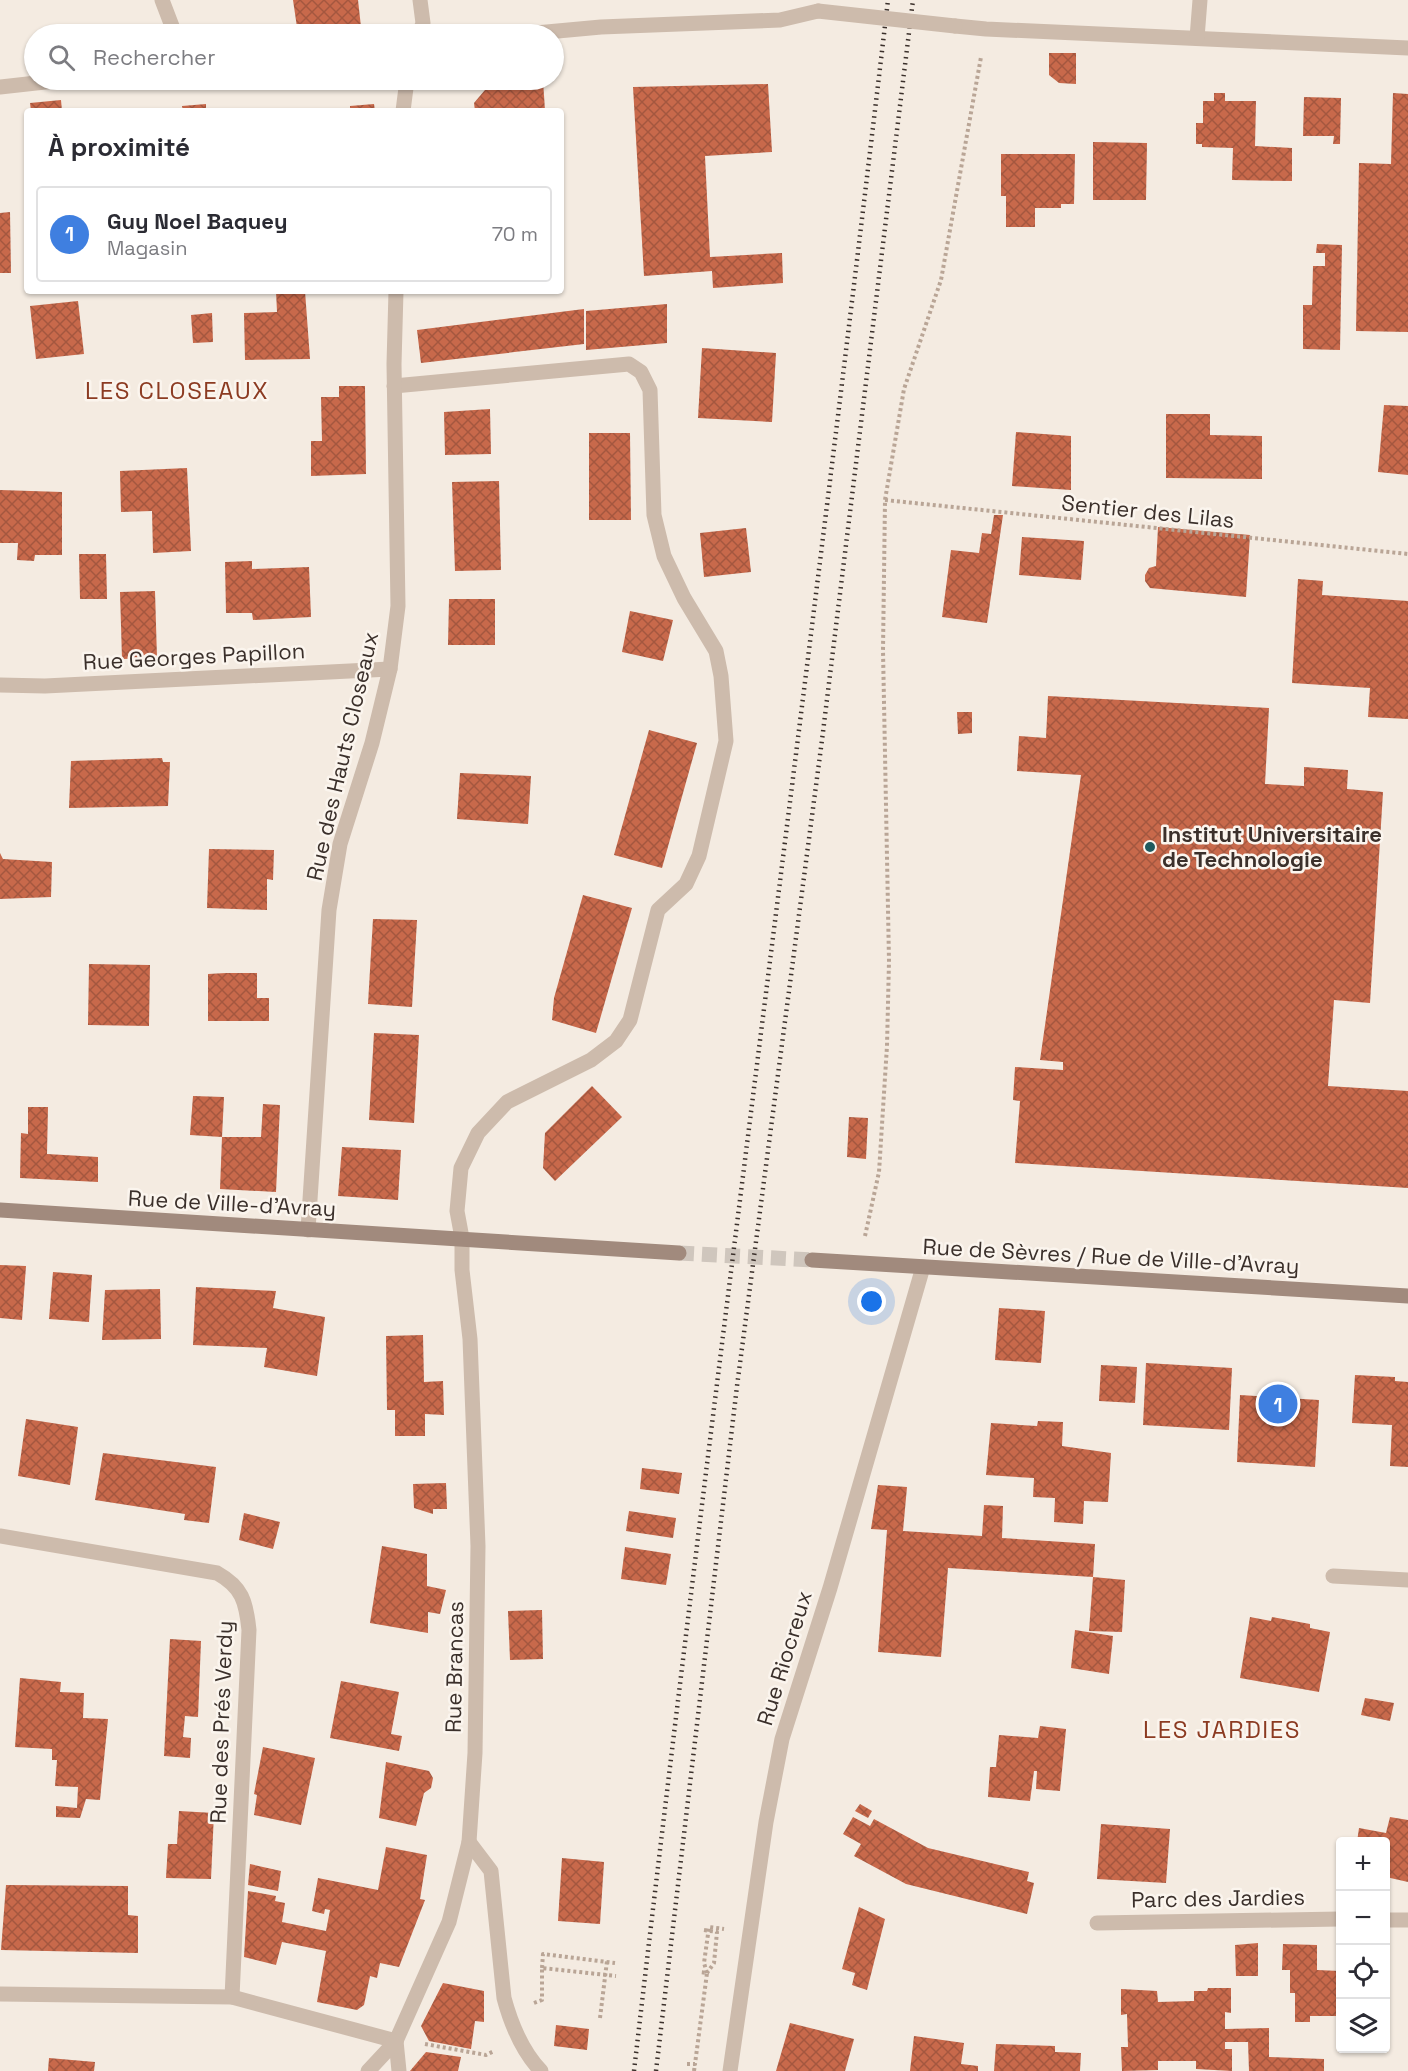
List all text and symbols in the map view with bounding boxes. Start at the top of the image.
search box [24,24,564,90]
icon: search [45,41,78,74]
text: Rechercher [93,43,215,71]
text: À proximité [48,130,190,164]
text: Guy Noel Baquey [107,207,288,235]
text: 1 [65,221,74,247]
text: 70 m [492,221,538,247]
text: Magasin [107,235,188,261]
district label: LES CLOSEAUX [85,375,269,406]
street label: Sentier des Lilas [1060,488,1236,534]
street label: Rue des Hauts Closeaux [300,629,384,883]
street label: Rue Georges Papillon [82,636,306,676]
place label: Institut Universitaire de Technologie [1162,820,1382,873]
marker: Institut Universitaire de Technologie [1143,840,1157,854]
street label: Rue de Ville-d'Avray [127,1184,337,1222]
street label: Rue de Sèvres / Rue de Ville-d'Avray [922,1232,1300,1280]
your location [857,1287,886,1316]
pin: 1 [1258,1382,1298,1426]
street label: Rue Riocreux [750,1587,818,1729]
street label: Rue Brancas [439,1601,469,1733]
street label: Rue des Prés Verdy [203,1620,239,1824]
district label: LES JARDIES [1143,1714,1301,1745]
map controls [1336,1837,1390,2053]
button: + [1336,1837,1390,1891]
street label: Parc des Jardies [1131,1882,1305,1914]
button: − [1336,1891,1390,1945]
button: locate [1336,1945,1390,1999]
button: layers [1336,1999,1390,2053]

